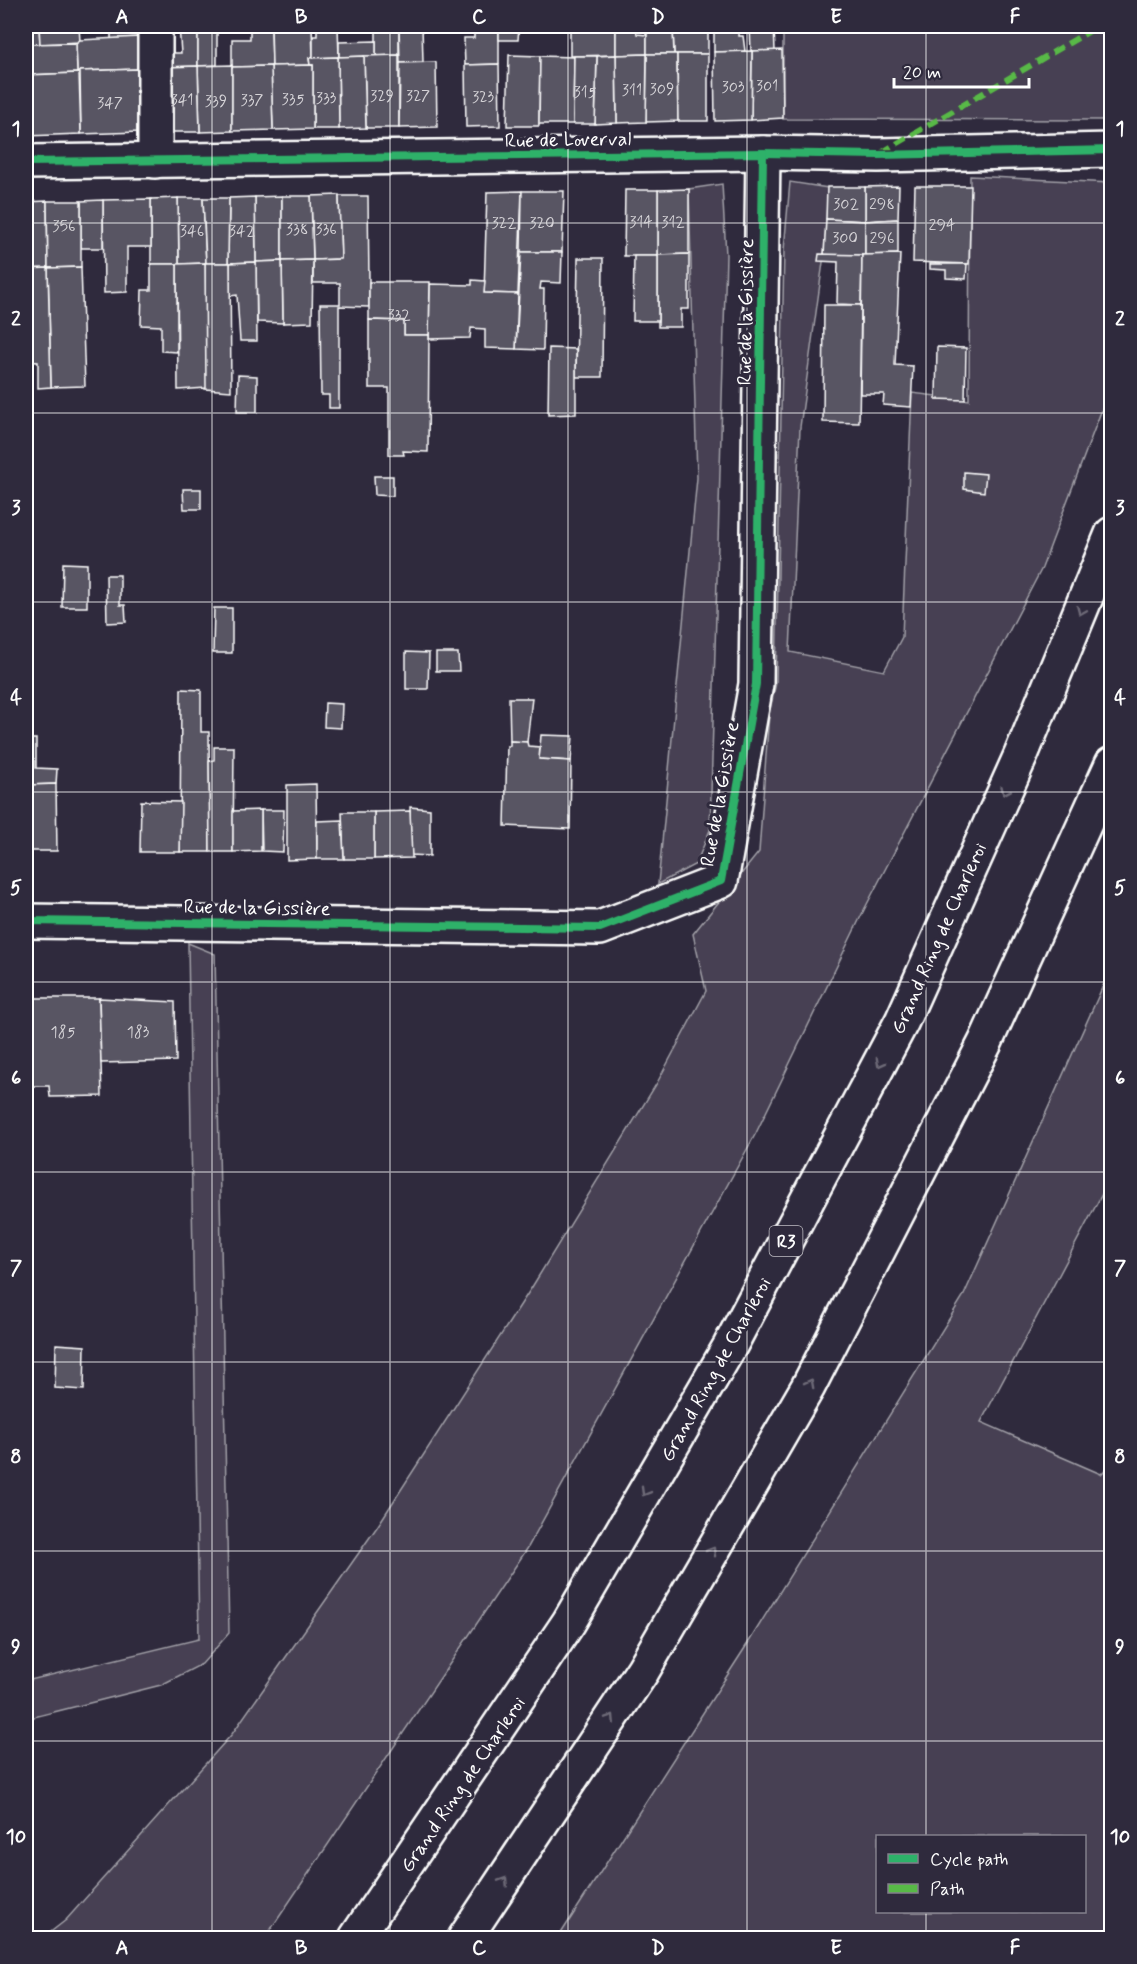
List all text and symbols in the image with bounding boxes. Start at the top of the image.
text: A [115,4,129,31]
text: B [295,4,308,31]
text: C [472,4,487,31]
text: D [651,4,665,31]
text: E [830,4,842,31]
text: F [1010,4,1021,31]
scale bar [894,51,1029,89]
text: 20 m [903,61,941,85]
house number: 301 [756,76,778,97]
house number: 303 [722,77,745,98]
house number: 309 [650,79,674,100]
house number: 311 [622,80,642,101]
house number: 315 [573,82,597,103]
house number: 329 [370,86,394,107]
house number: 327 [406,86,430,107]
house number: 323 [472,87,495,108]
house number: 333 [316,88,337,109]
house number: 335 [282,89,305,110]
house number: 341 [170,90,194,111]
house number: 337 [241,90,264,111]
house number: 339 [205,91,227,112]
house number: 347 [97,93,123,114]
text: 1 [12,116,20,143]
text: 1 [1116,116,1124,143]
street label: Rue de Loverval [504,126,632,155]
house number: 302 [833,194,859,215]
house number: 298 [869,194,895,215]
house number: 314 [629,212,653,233]
house number: 312 [661,212,685,233]
house number: 322 [491,213,517,234]
house number: 320 [529,213,555,234]
house number: 294 [929,215,955,236]
house number: 356 [52,216,76,237]
house number: 338 [286,219,308,240]
house number: 336 [315,219,337,240]
house number: 346 [180,221,204,242]
house number: 342 [229,221,256,242]
house number: 300 [832,228,858,249]
house number: 296 [870,228,894,249]
street label: Rue de la Gissière [732,238,761,386]
house number: 332 [387,305,411,326]
text: 2 [11,306,21,333]
text: 2 [1115,306,1125,333]
text: 3 [11,495,21,522]
text: 3 [1115,495,1125,522]
one-way arrow [1076,605,1088,616]
text: 4 [10,685,22,712]
text: 4 [1114,685,1126,712]
street label: Rue de la Gissière [694,719,747,869]
one-way arrow [1000,784,1012,795]
street label: Grand Ring de Charleroi [885,839,994,1039]
text: 5 [10,875,22,902]
text: 5 [1114,875,1126,902]
street label: Rue de la Gissière [183,894,331,923]
house number: 185 [51,1022,76,1043]
house number: 183 [127,1022,150,1043]
one-way arrow [876,1057,887,1068]
text: 6 [11,1065,21,1092]
text: 6 [1115,1065,1125,1092]
road number: R3 [770,1226,802,1256]
text: 7 [10,1255,22,1282]
text: 7 [1114,1255,1126,1282]
street label: Grand Ring de Charleroi [654,1273,778,1467]
one-way arrow [803,1379,814,1389]
text: 8 [10,1444,22,1471]
text: 8 [1114,1444,1126,1471]
one-way arrow [641,1486,652,1496]
one-way arrow [705,1547,716,1558]
text: 9 [11,1634,21,1661]
text: 9 [1115,1634,1125,1661]
street label: Grand Ring de Charleroi [394,1691,532,1878]
one-way arrow [604,1714,615,1725]
text: 10 [6,1824,26,1851]
text: 10 [1110,1824,1130,1851]
legend [876,1835,1086,1913]
text: Cycle path [930,1848,1008,1872]
one-way arrow [496,1877,508,1887]
text: Path [930,1878,965,1902]
text: A [115,1935,129,1962]
text: B [295,1935,308,1962]
text: C [472,1935,487,1962]
text: D [651,1935,665,1962]
text: E [830,1935,842,1962]
text: F [1010,1935,1021,1962]

